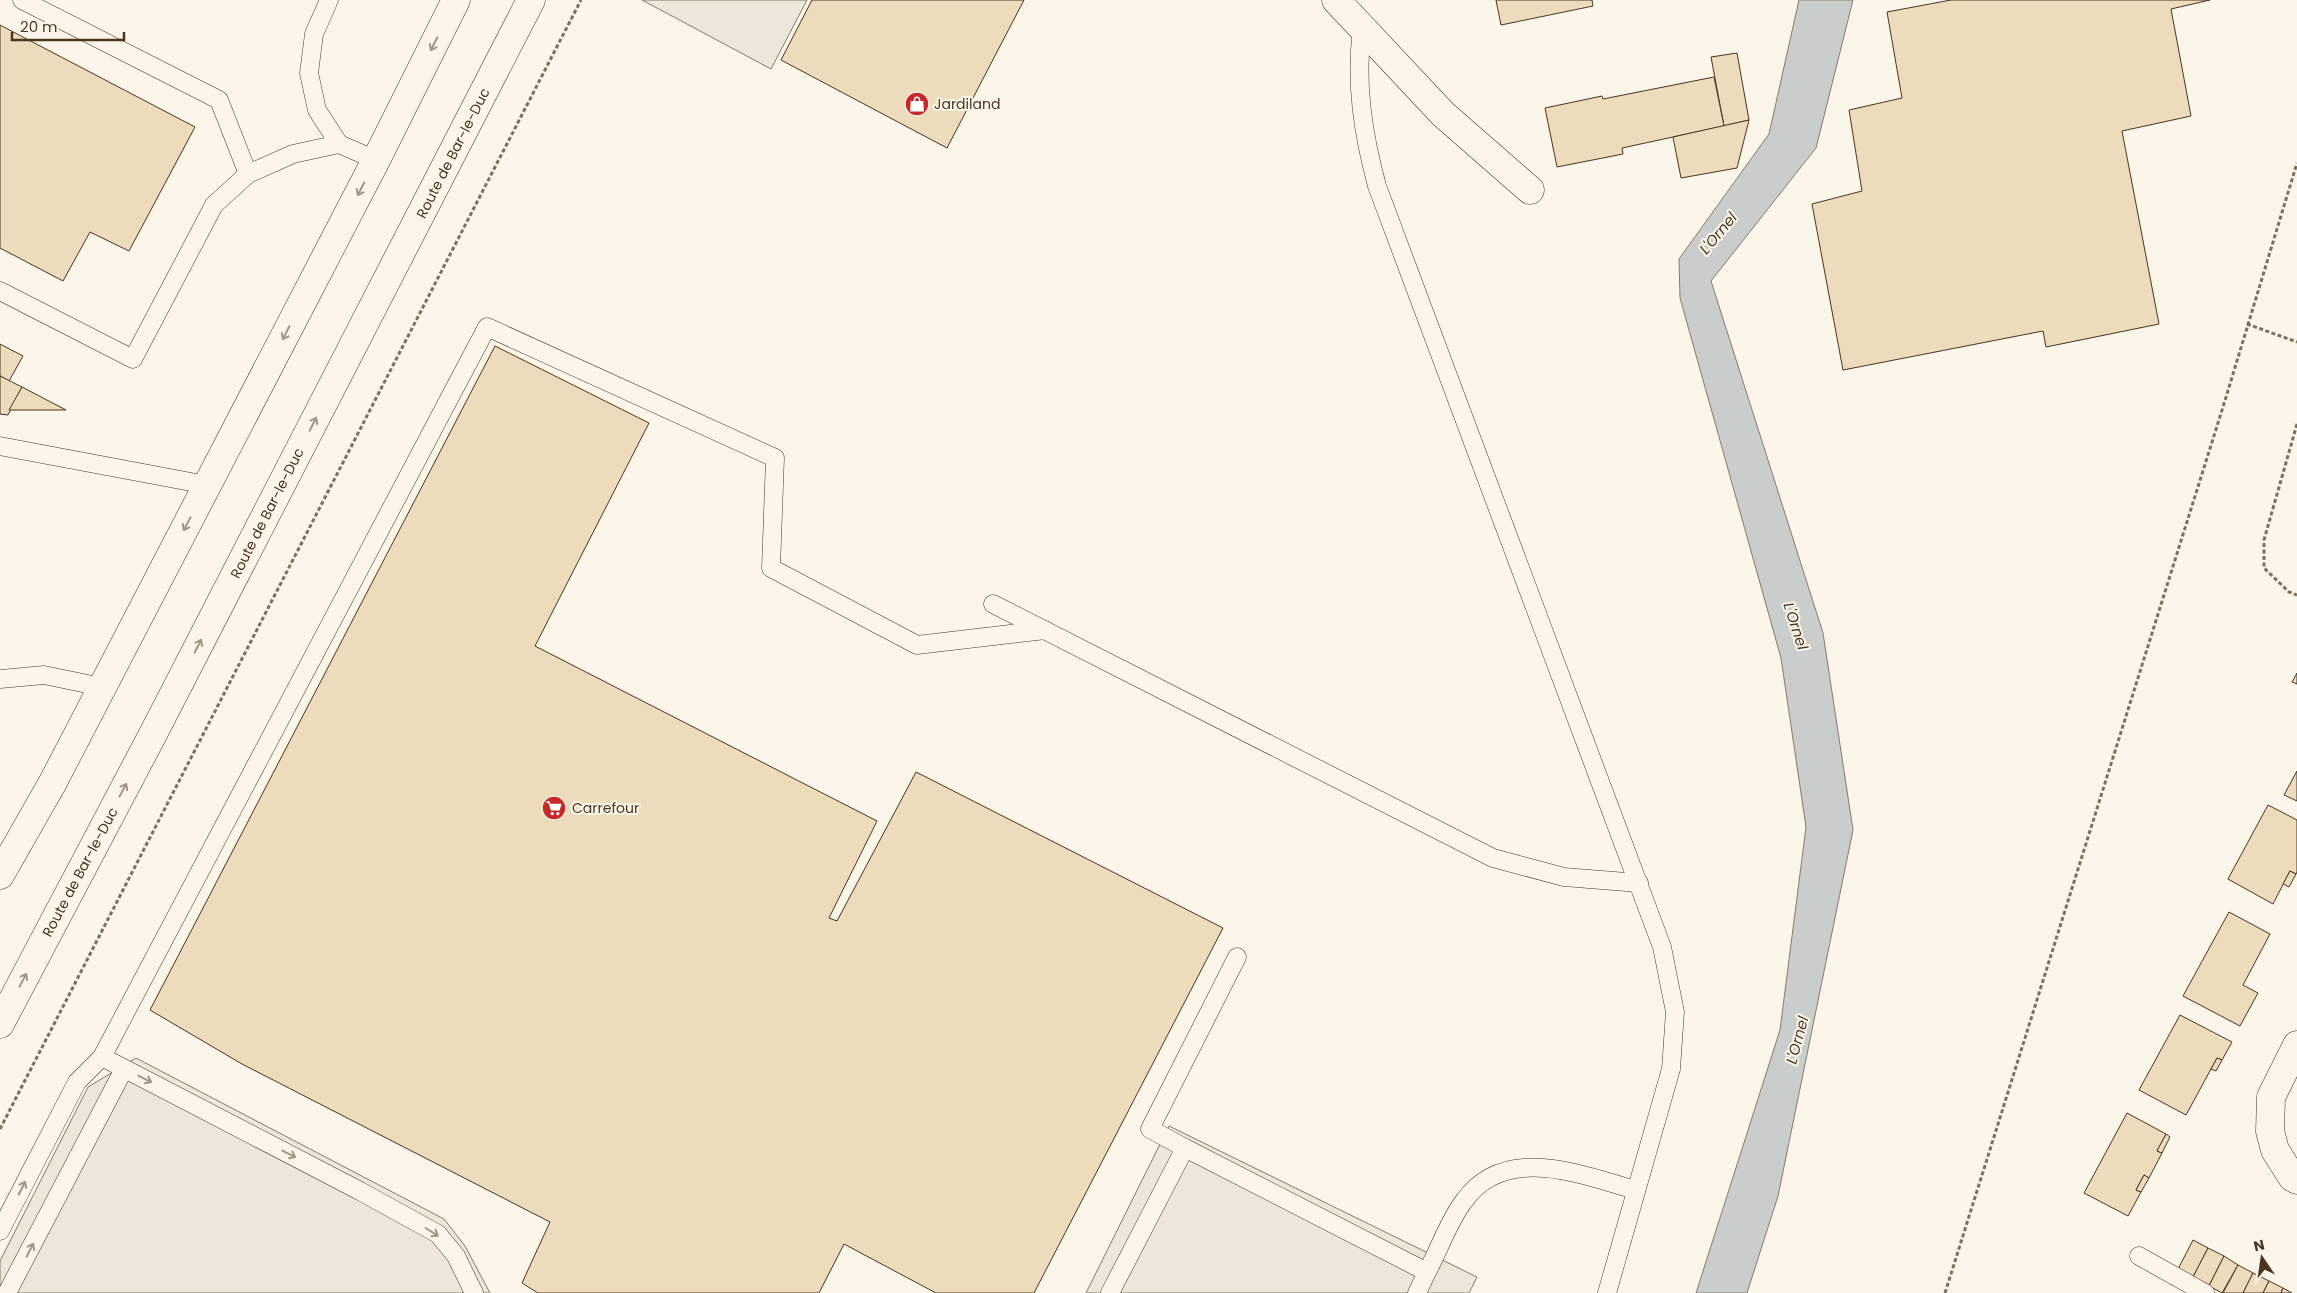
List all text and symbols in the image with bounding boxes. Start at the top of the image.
scale bar [12,10,125,42]
text: 20 m [20,16,58,37]
one-way arrow [429,36,439,51]
street label: Route de Bar-le-Duc [411,84,495,222]
shop icon: Jardiland [904,91,930,117]
place label: Jardiland [934,94,1000,114]
one-way arrow [356,181,366,196]
water label: L'Ornel [1694,207,1742,258]
one-way arrow [281,325,290,340]
one-way arrow [309,417,318,432]
street label: Route de Bar-le-Duc [225,444,309,582]
one-way arrow [182,516,192,531]
water label: L'Ornel [1778,600,1814,653]
one-way arrow [194,639,203,654]
one-way arrow [119,783,128,798]
supermarket icon: Carrefour [541,795,567,821]
place label: Carrefour [572,798,639,818]
street label: Route de Bar-le-Duc [37,804,123,940]
one-way arrow [18,973,28,988]
water label: L'Ornel [1781,1013,1814,1066]
one-way arrow [137,1075,152,1085]
one-way arrow [281,1150,296,1159]
one-way arrow [18,1181,28,1196]
one-way arrow [425,1226,439,1237]
north arrow [2237,1233,2287,1283]
text: N [2252,1234,2266,1256]
one-way arrow [26,1243,35,1258]

